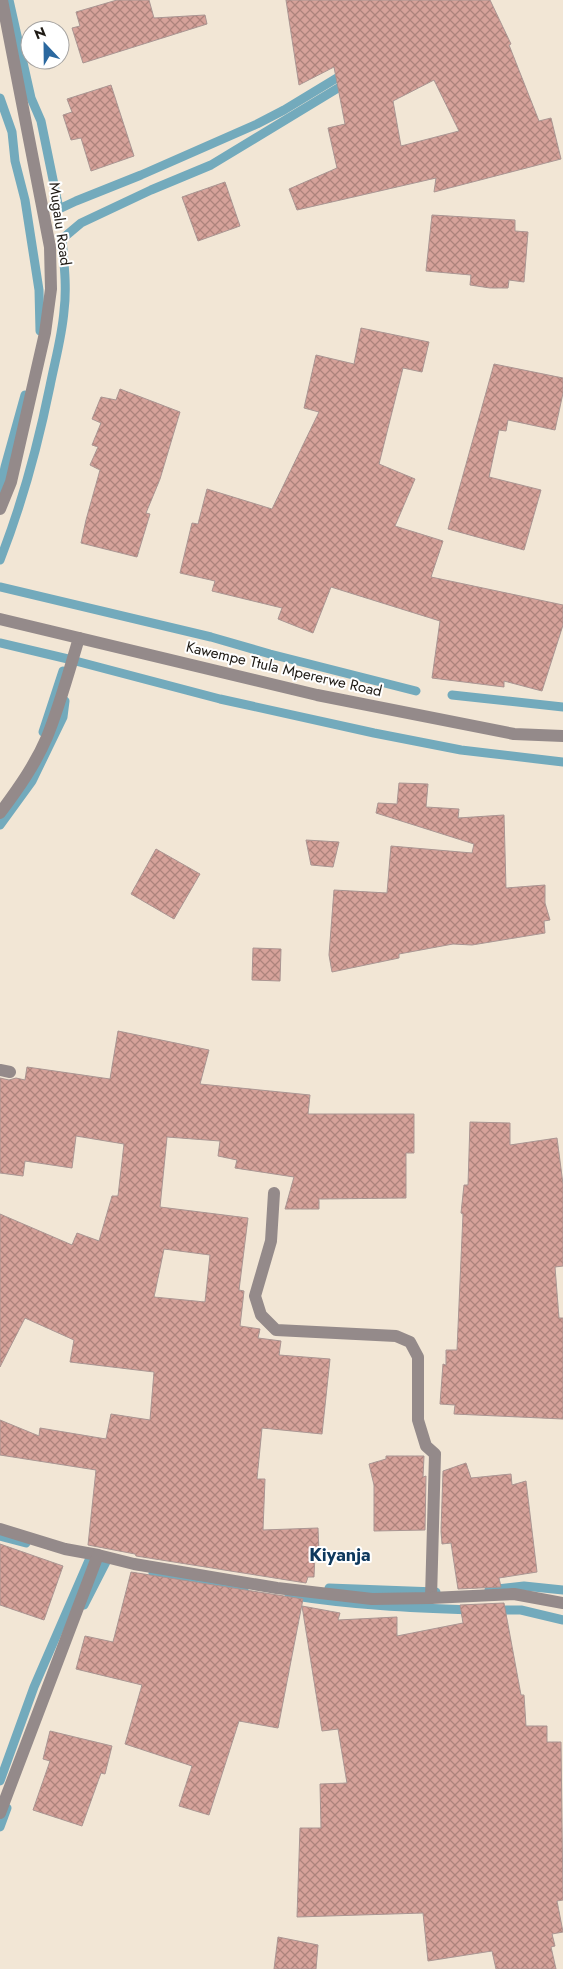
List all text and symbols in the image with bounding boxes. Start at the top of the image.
north arrow [20,20,70,70]
text: N [31,22,49,44]
street label: Mugalu Road [43,181,77,267]
street label: Kawempe Ttula Mpererwe Road [184,636,384,702]
district label: Kiyanja [309,1542,371,1568]

